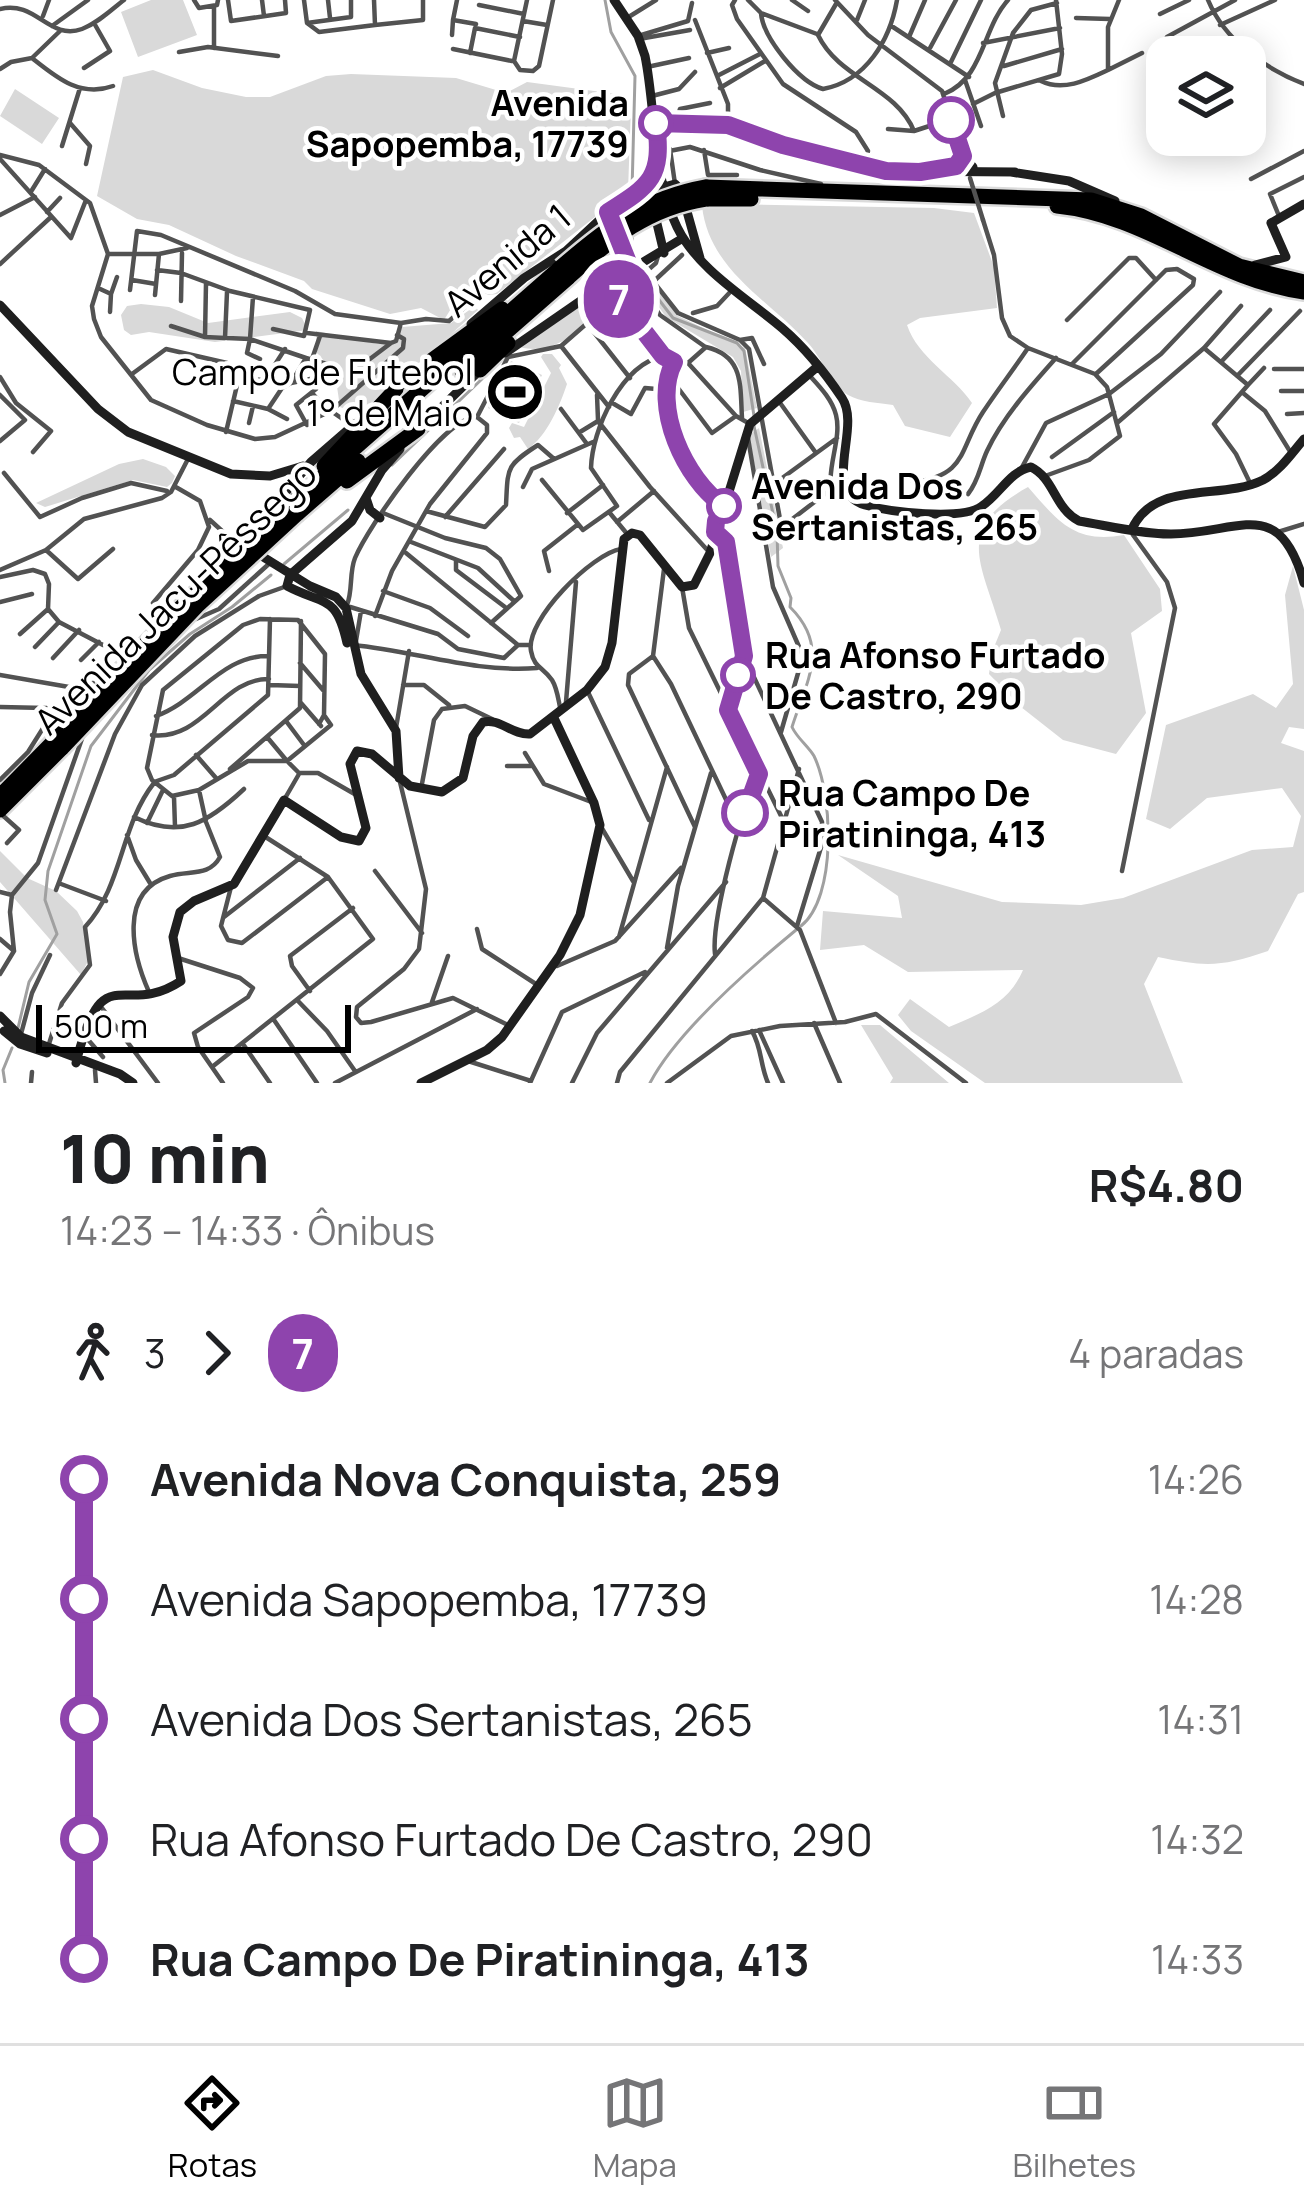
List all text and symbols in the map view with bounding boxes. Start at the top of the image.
map controls [1146,36,1266,156]
button: layers [1146,36,1266,156]
place label: Avenida Sapopemba, 17739 [306,78,629,168]
unlabelled marker [929,98,973,142]
marker: Avenida Sapopemba, 17739 [640,107,672,139]
street label: Avenida 1 [433,192,581,328]
line badge: 7 [580,260,658,338]
text: 7 [608,270,630,328]
place label: Campo de Futebol 1° de Maio [172,347,473,437]
sports icon: Campo de Futebol 1° de Maio [484,361,546,423]
street label: Avenida Jacu-Pêssego [23,449,327,745]
place label: Avenida Dos Sertanistas, 265 [751,461,1038,551]
marker: Avenida Dos Sertanistas, 265 [708,490,740,522]
place label: Rua Afonso Furtado De Castro, 290 [765,630,1106,720]
marker: Rua Afonso Furtado De Castro, 290 [722,659,754,691]
place label: Rua Campo De Piratininga, 413 [778,768,1046,858]
marker: Rua Campo De Piratininga, 413 [723,791,767,835]
scale bar [36,999,351,1052]
text: 500 m [54,1003,148,1048]
text: 10 min [60,1113,270,1203]
text: R$4.80 [1089,1154,1244,1216]
text: 14:23 – 14:33 · Ônibus [60,1203,435,1257]
icon: walk [60,1320,126,1386]
icon: forward [184,1320,250,1386]
text: 7 [292,1324,314,1382]
text: 3 [144,1326,166,1380]
text: 4 paradas [1068,1326,1244,1380]
text: Avenida Nova Conquista, 259 [150,1448,781,1510]
text: 14:26 [1148,1452,1244,1506]
text: Avenida Sapopemba, 17739 [150,1568,708,1630]
text: 14:28 [1149,1572,1244,1626]
text: Avenida Dos Sertanistas, 265 [150,1688,753,1750]
text: 14:31 [1157,1692,1244,1746]
text: Rua Afonso Furtado De Castro, 290 [150,1808,873,1870]
text: 14:32 [1150,1812,1244,1866]
text: Rua Campo De Piratininga, 413 [150,1928,810,1990]
text: 14:33 [1151,1932,1244,1986]
tab: Rotas [168,2070,257,2187]
tab: Mapa [593,2070,677,2187]
tab: Bilhetes [1012,2070,1136,2187]

